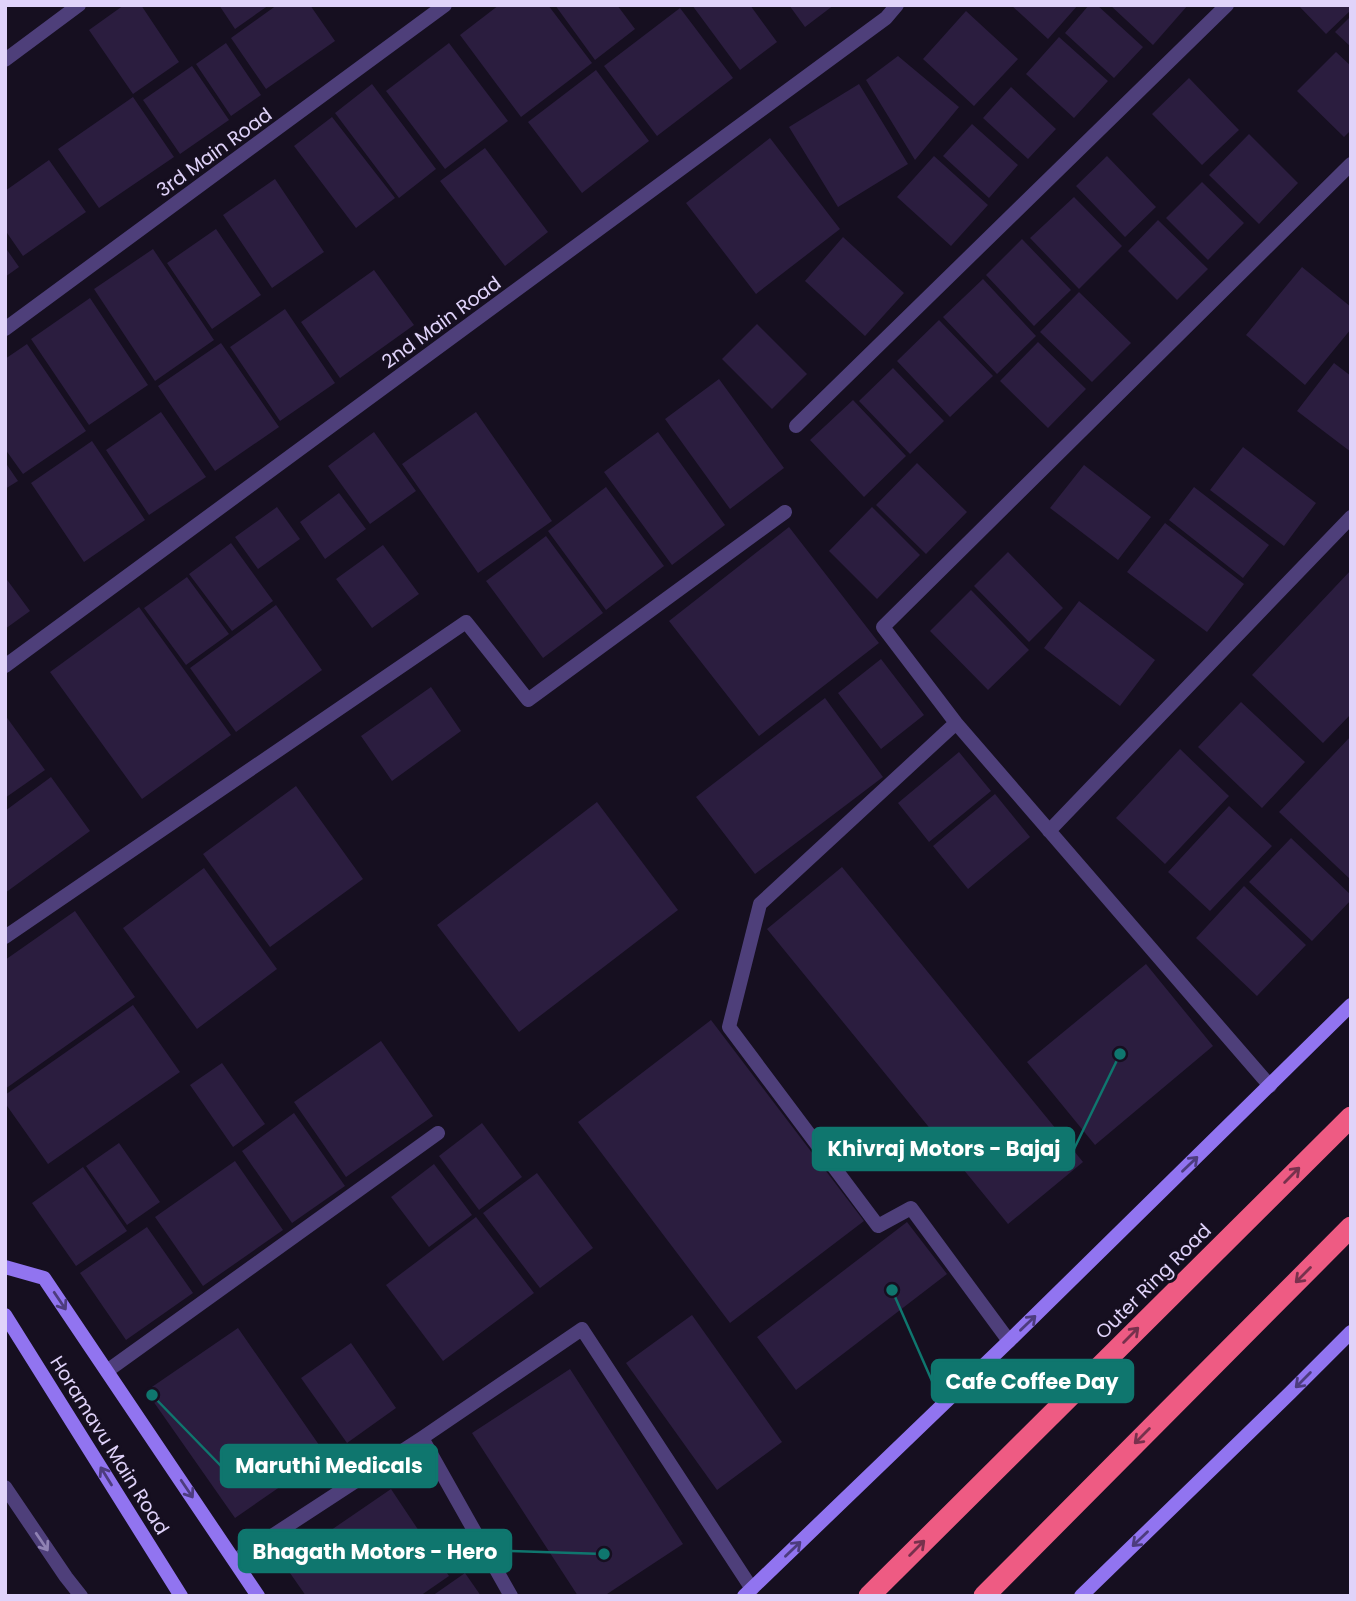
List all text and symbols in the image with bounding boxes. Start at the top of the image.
street label: 3rd Main Road [151,101,278,204]
street label: 2nd Main Road [376,270,506,375]
callout: Khivraj Motors - Bajaj [813,1128,1074,1170]
text: Khivraj Motors - Bajaj [827,1134,1061,1163]
one-way arrow [1182,1155,1199,1172]
one-way arrow [1283,1167,1300,1184]
street label: Outer Ring Road [1089,1217,1217,1345]
one-way arrow [1294,1266,1311,1283]
one-way arrow [52,1291,67,1310]
one-way arrow [1019,1314,1036,1331]
one-way arrow [1122,1327,1139,1344]
street label: Horamavu Main Road [44,1351,176,1540]
callout: Cafe Coffee Day [932,1360,1133,1402]
text: Cafe Coffee Day [946,1367,1119,1396]
one-way arrow [1294,1371,1311,1388]
one-way arrow [1134,1428,1151,1445]
callout: Maruthi Medicals [221,1445,437,1487]
text: Maruthi Medicals [235,1451,423,1480]
one-way arrow [99,1466,113,1486]
one-way arrow [180,1479,194,1499]
callout: Bhagath Motors - Hero [239,1530,511,1572]
one-way arrow [1131,1530,1148,1547]
one-way arrow [35,1532,49,1551]
text: Bhagath Motors - Hero [253,1537,497,1566]
one-way arrow [908,1539,925,1556]
one-way arrow [784,1540,801,1557]

